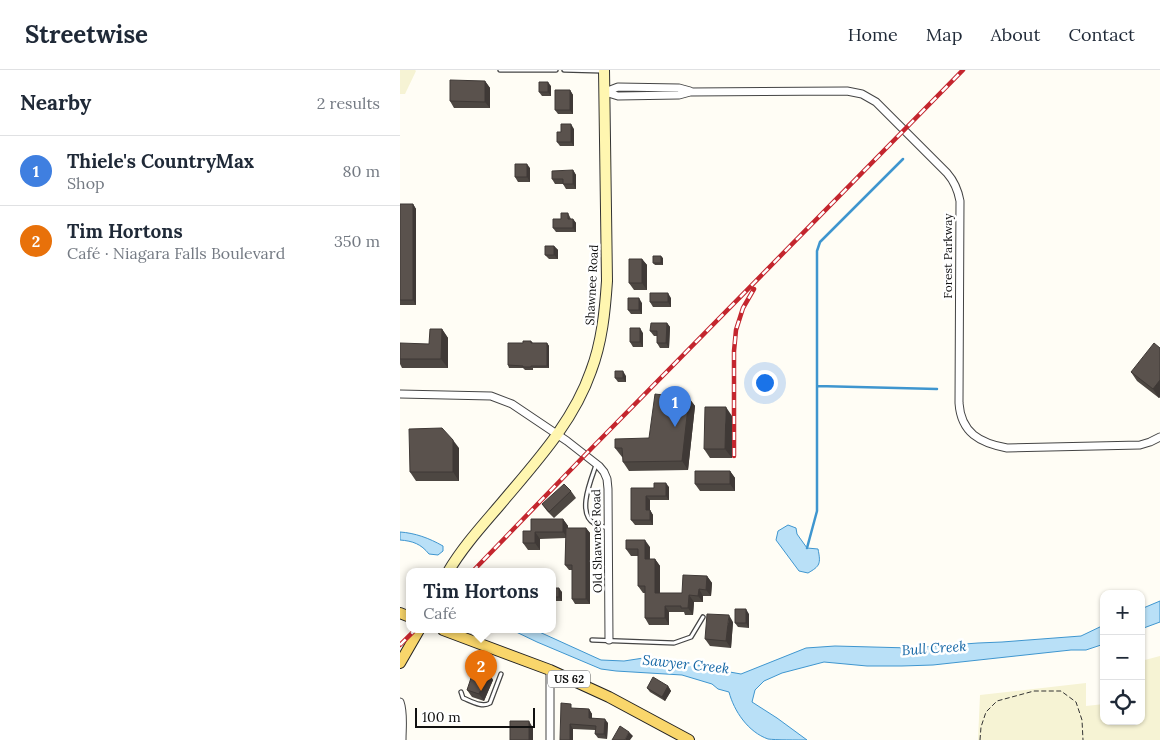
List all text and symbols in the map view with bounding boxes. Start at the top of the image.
text: Streetwise [25,19,148,50]
text: Home [848,23,898,46]
text: Map [926,23,962,46]
text: About [990,23,1040,46]
text: Contact [1068,23,1135,46]
text: Nearby [20,89,91,116]
text: 2 results [317,93,380,113]
text: Thiele's CountryMax [67,149,254,173]
text: 1 [33,161,39,181]
text: 80 m [343,161,380,181]
text: Shop [67,173,105,193]
street label: Forest Parkway [940,213,955,299]
text: Tim Hortons [67,219,183,243]
text: 2 [32,231,40,251]
text: 350 m [334,231,380,251]
text: Café · Niagara Falls Boulevard [67,243,285,263]
street label: Shawnee Road [582,244,601,326]
your location [752,370,778,396]
pin: 1 [659,386,691,427]
street label: Old Shawnee Road [588,489,605,593]
popup [406,568,556,633]
text: Tim Hortons [423,579,539,603]
map controls [1100,590,1145,725]
button: + [1100,590,1145,635]
text: Café [423,603,457,623]
button: − [1100,635,1145,680]
water label: Bull Creek [901,637,967,659]
pin: 2 [465,650,497,691]
water label: Sawyer Creek [642,650,730,678]
road number: US 62 [548,670,590,688]
button: locate [1100,680,1145,725]
scale bar [415,705,535,728]
text: 100 m [422,708,461,726]

